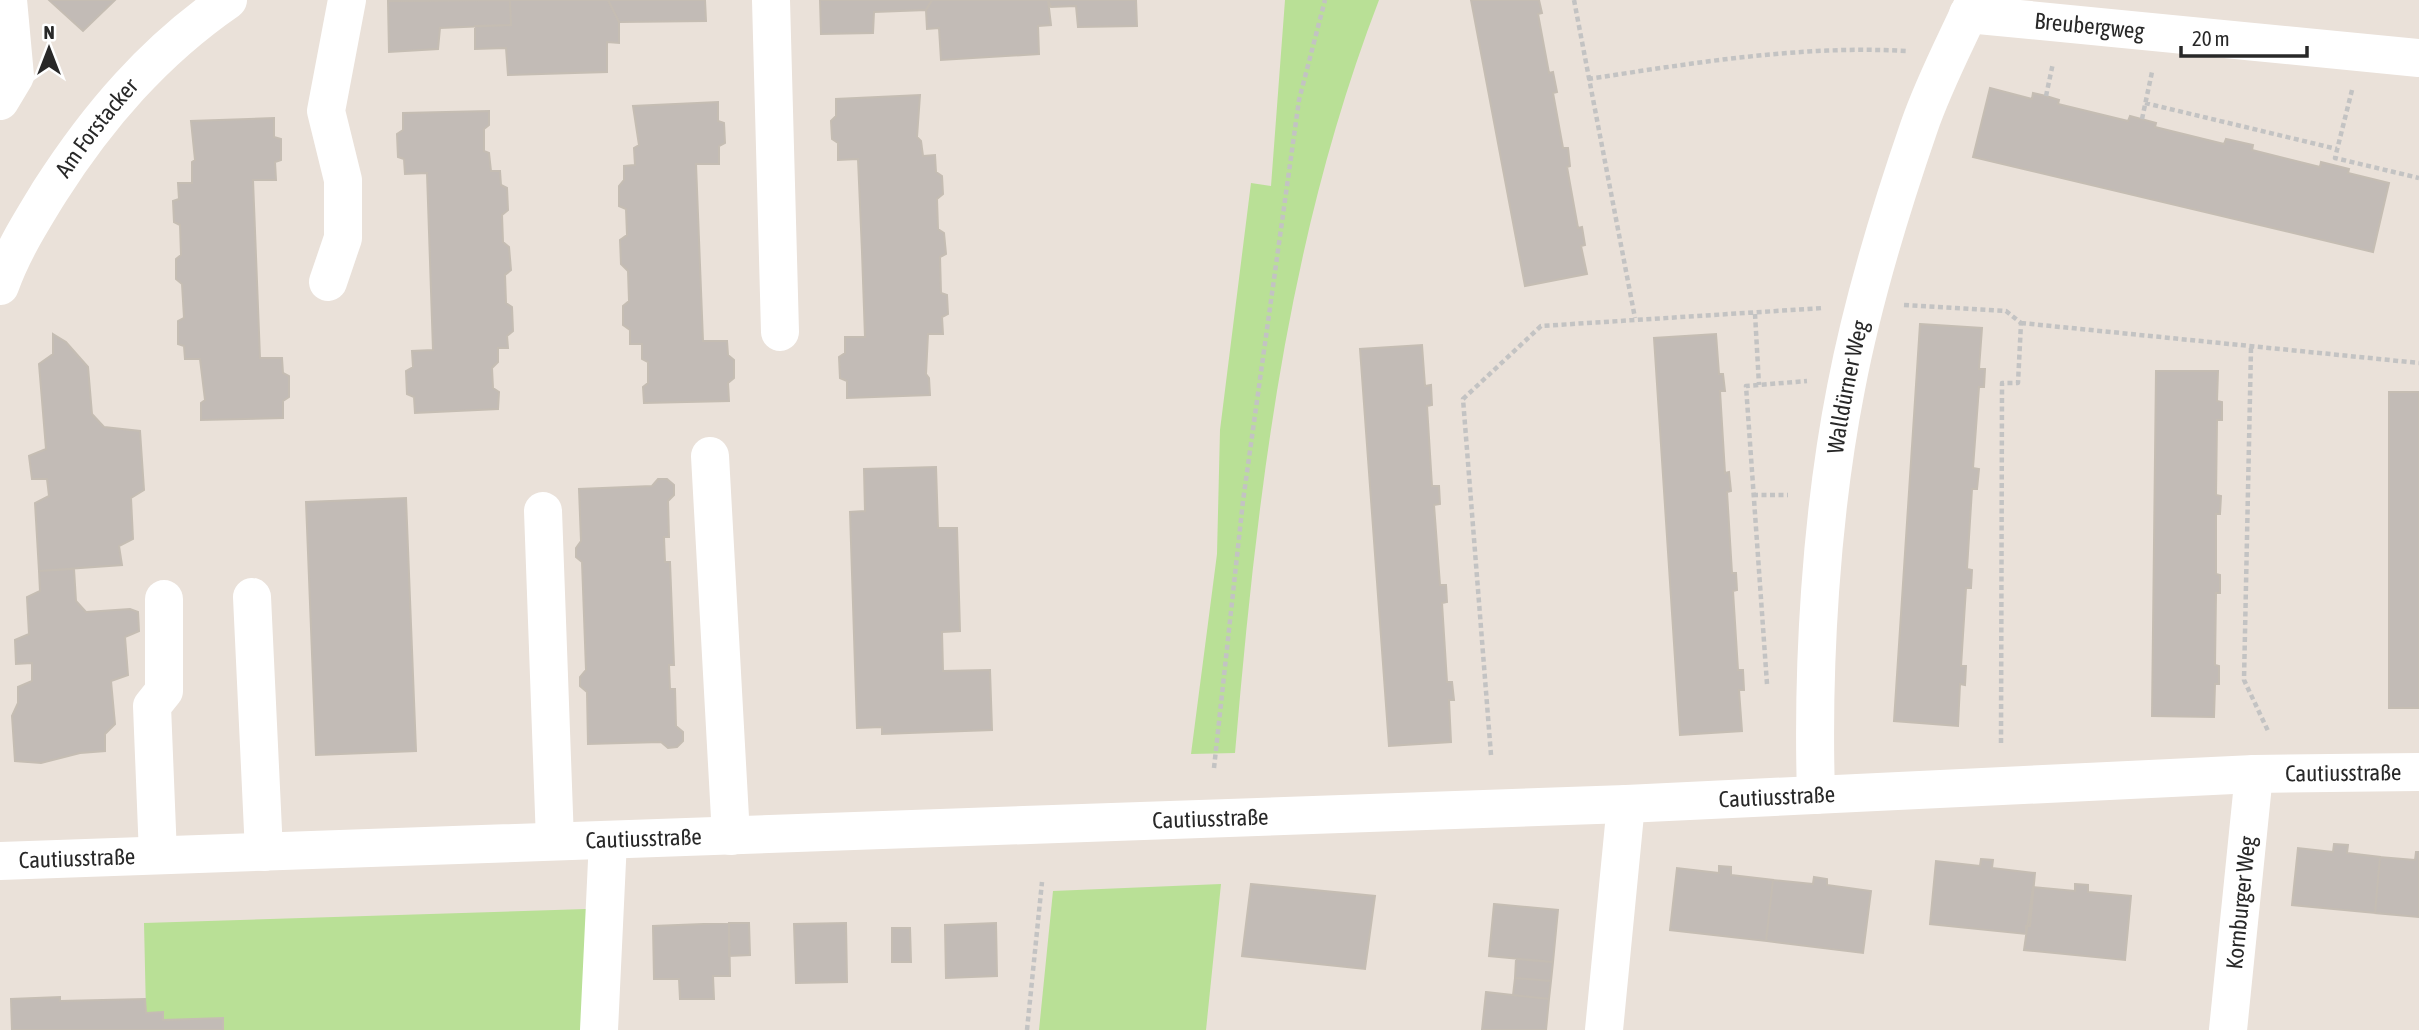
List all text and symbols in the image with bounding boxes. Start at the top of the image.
street label: Breubergweg [2033,8,2146,44]
north arrow [14,14,84,84]
scale bar [2181,14,2307,58]
text: N [43,21,55,43]
text: 20 m [2192,26,2230,50]
street label: Am Forstacker [50,72,144,182]
street label: Walldürner Weg [1822,318,1873,456]
street label: Cautiusstraße [2285,759,2402,787]
street label: Cautiusstraße [1718,781,1836,813]
street label: Cautiusstraße [1152,804,1269,834]
street label: Cautiusstraße [585,823,702,853]
street label: Kornburger Weg [2221,835,2261,971]
street label: Cautiusstraße [18,843,136,873]

